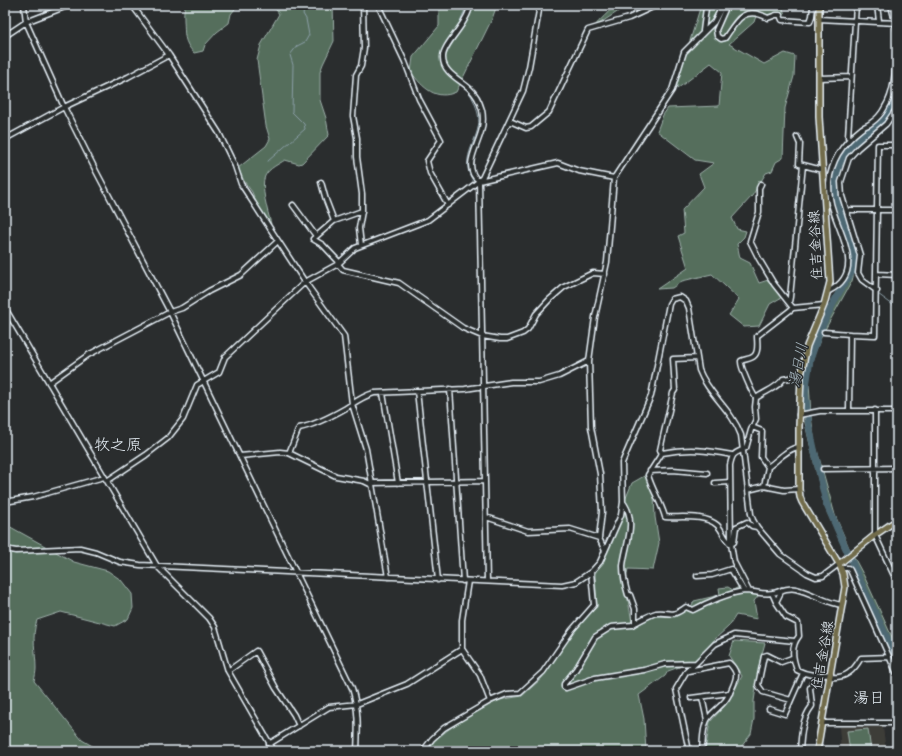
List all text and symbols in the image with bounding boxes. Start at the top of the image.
street label: 住吉金谷線 [803,209,829,280]
water label: 湯日川 [783,341,815,390]
district label: 牧之原 [94,433,142,458]
street label: 住吉金谷線 [806,619,840,692]
district label: 湯日 [853,686,885,711]

